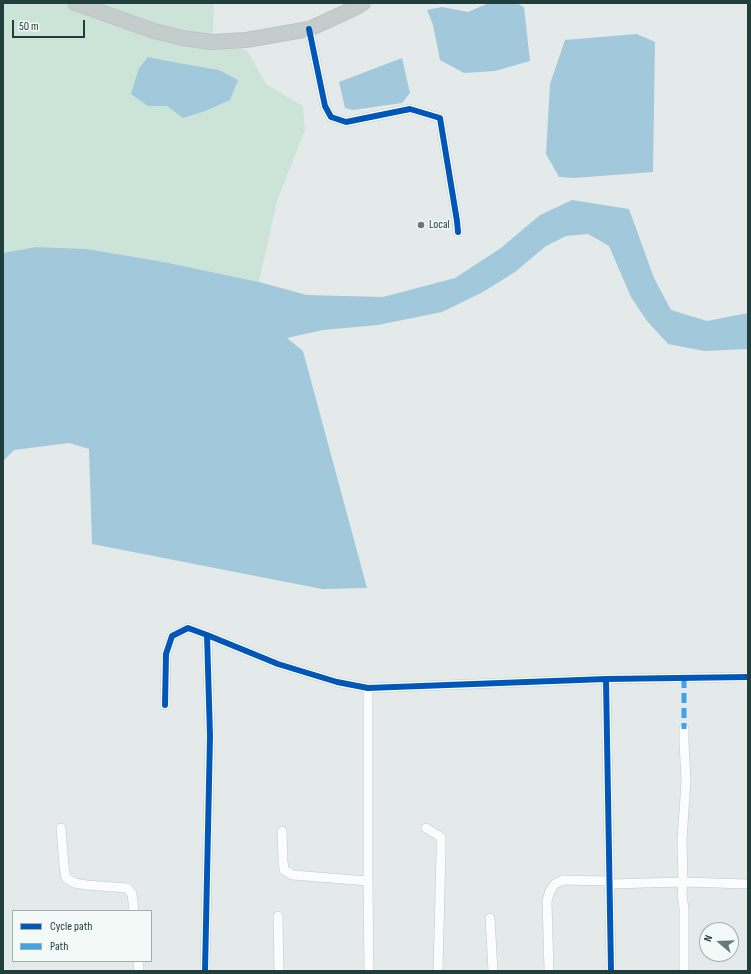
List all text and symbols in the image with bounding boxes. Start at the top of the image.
scale bar [14,12,87,38]
text: 50 m [19,19,39,34]
place label: Local [429,218,450,232]
marker: Local [416,220,426,230]
legend [12,910,152,962]
text: Cycle path [50,919,92,934]
north arrow [699,922,739,962]
text: N [701,933,715,943]
text: Path [50,939,68,954]

